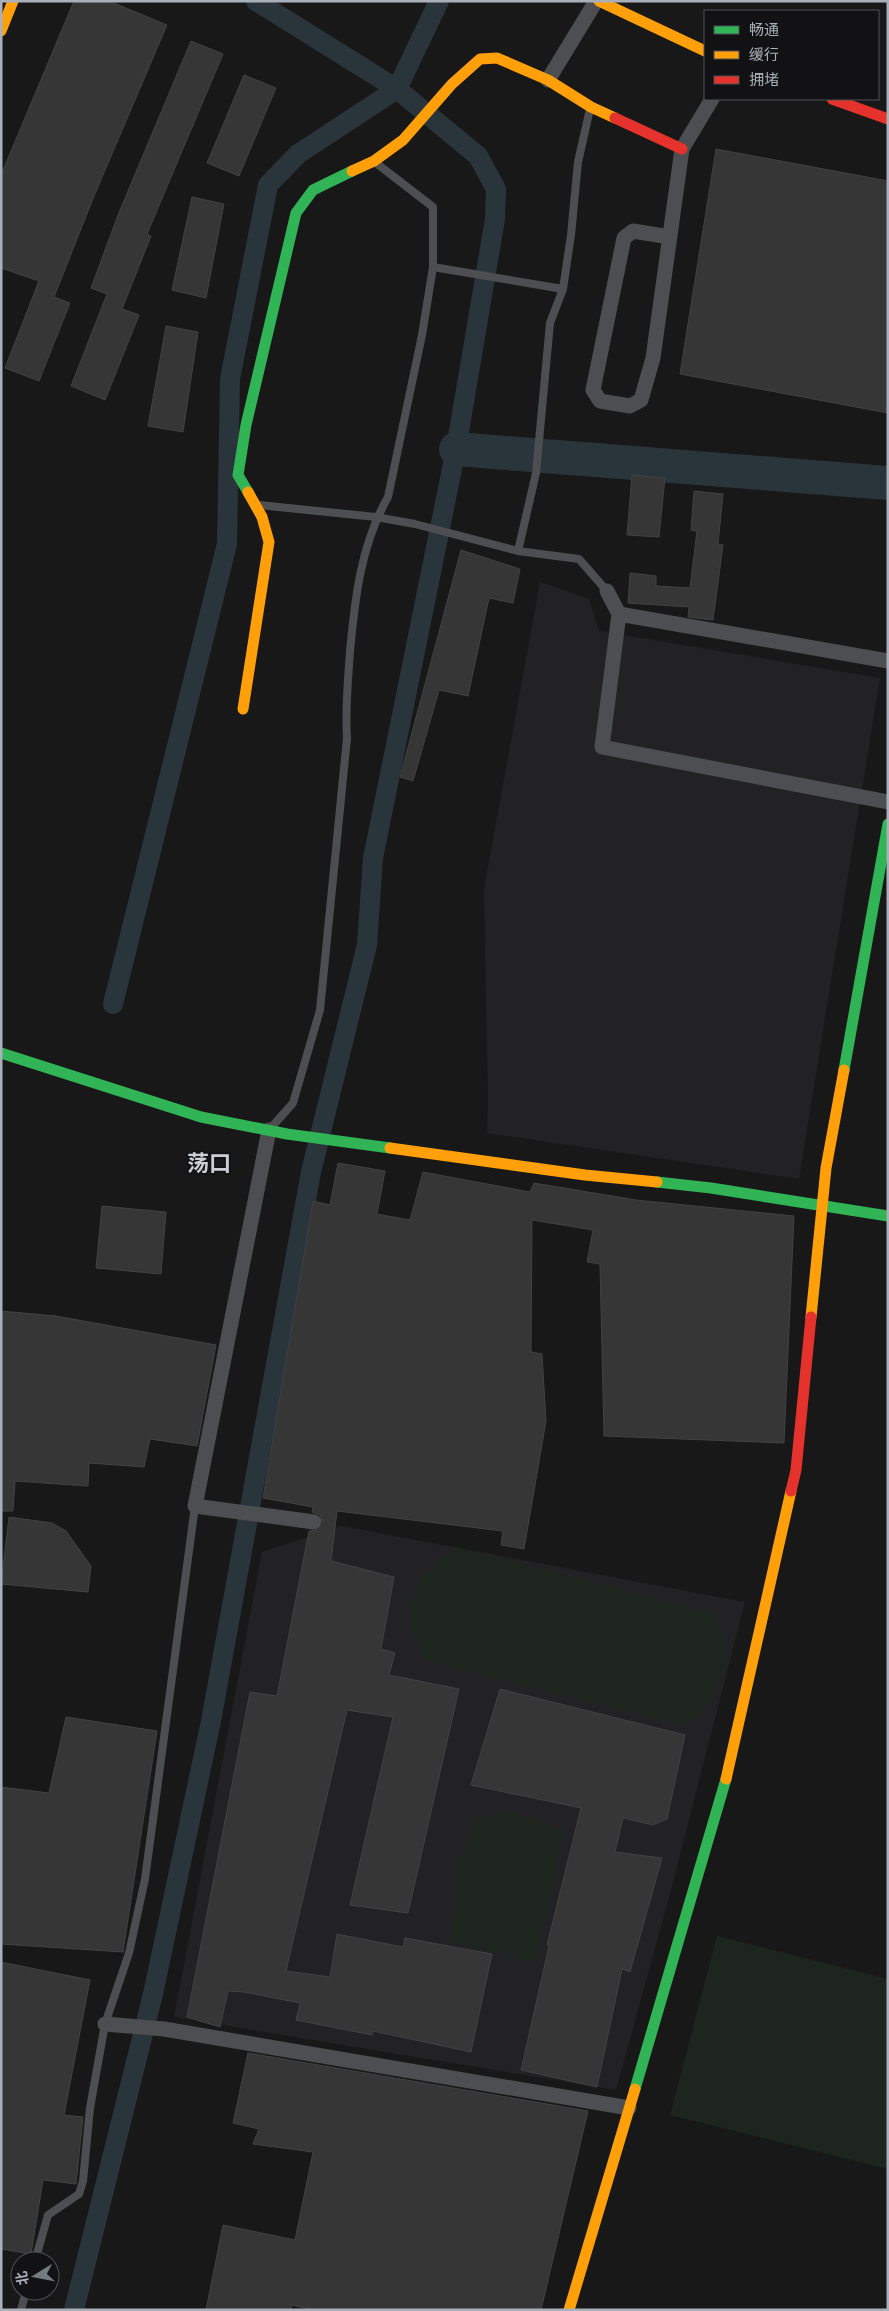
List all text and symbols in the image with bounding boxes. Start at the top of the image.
legend [704,10,879,100]
text: 畅通 [749,21,779,38]
text: 缓行 [749,46,779,63]
text: 拥堵 [749,71,779,88]
district label: 荡口 [187,1150,231,1176]
north arrow [10,2251,60,2301]
text: 北 [13,2270,31,2287]

